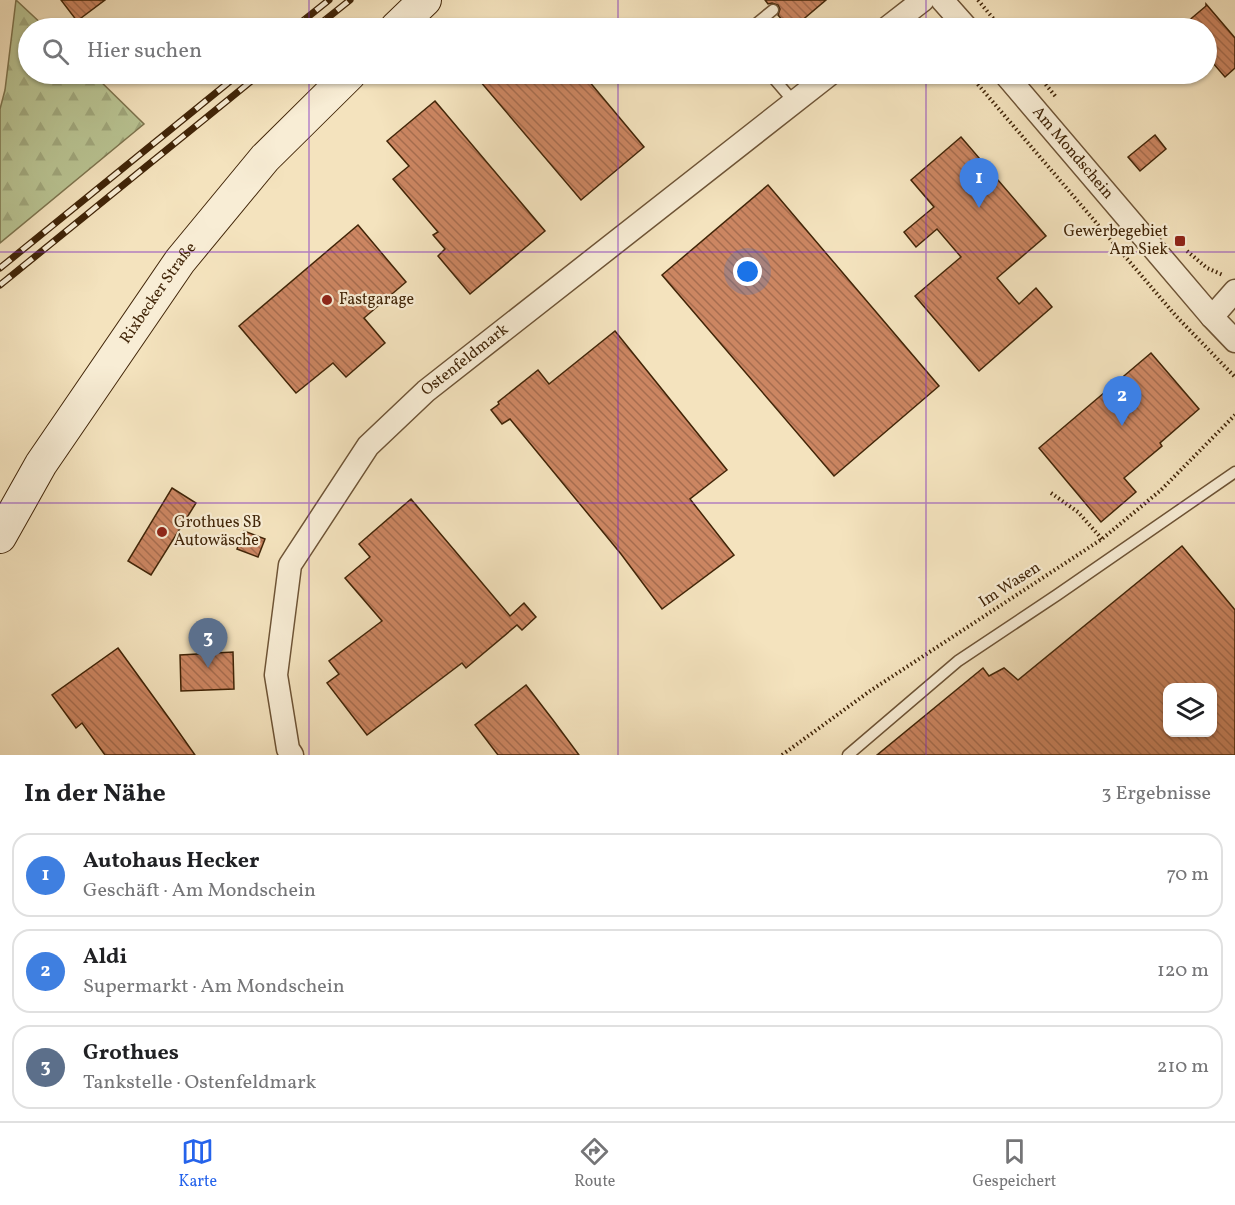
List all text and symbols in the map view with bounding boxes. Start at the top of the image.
search box [18,18,1217,84]
icon: search [39,35,72,68]
text: Hier suchen [87,36,202,67]
street label: Am Mondschein [1027,102,1118,204]
pin: 1 [960,158,998,208]
place label: Gewerbegebiet Am Siek [1064,221,1168,261]
marker: Gewerbegebiet Am Siek [1173,234,1187,248]
street label: Rixbecker Straße [115,238,202,349]
your location [733,257,762,286]
place label: Fastgarage [339,289,414,311]
marker: Fastgarage [320,293,334,307]
street label: Ostenfeldmark [417,319,514,402]
pin: 2 [1102,376,1142,426]
place label: Grothues SB Autowäsche [174,512,262,552]
marker: Grothues SB Autowäsche [155,525,169,539]
street label: Im Wasen [975,557,1045,613]
pin: 3 [188,618,228,668]
map controls [1163,683,1217,737]
button: layers [1163,683,1217,737]
text: In der Nähe [24,776,166,812]
text: 3 Ergebnisse [1101,780,1211,808]
text: Autohaus Hecker [83,846,259,877]
text: 1 [41,861,50,889]
text: 70 m [1166,861,1209,889]
text: Geschäft · Am Mondschein [83,877,316,905]
text: Aldi [83,942,127,973]
text: 2 [40,957,51,985]
text: 120 m [1157,957,1209,985]
text: Supermarkt · Am Mondschein [83,973,345,1001]
text: Grothues [83,1038,179,1069]
text: 3 [40,1053,51,1081]
text: 210 m [1157,1053,1209,1081]
text: Tankstelle · Ostenfeldmark [83,1069,316,1097]
tab: Karte [179,1135,217,1193]
tab: Route [574,1135,615,1193]
tab: Gespeichert [973,1135,1056,1193]

